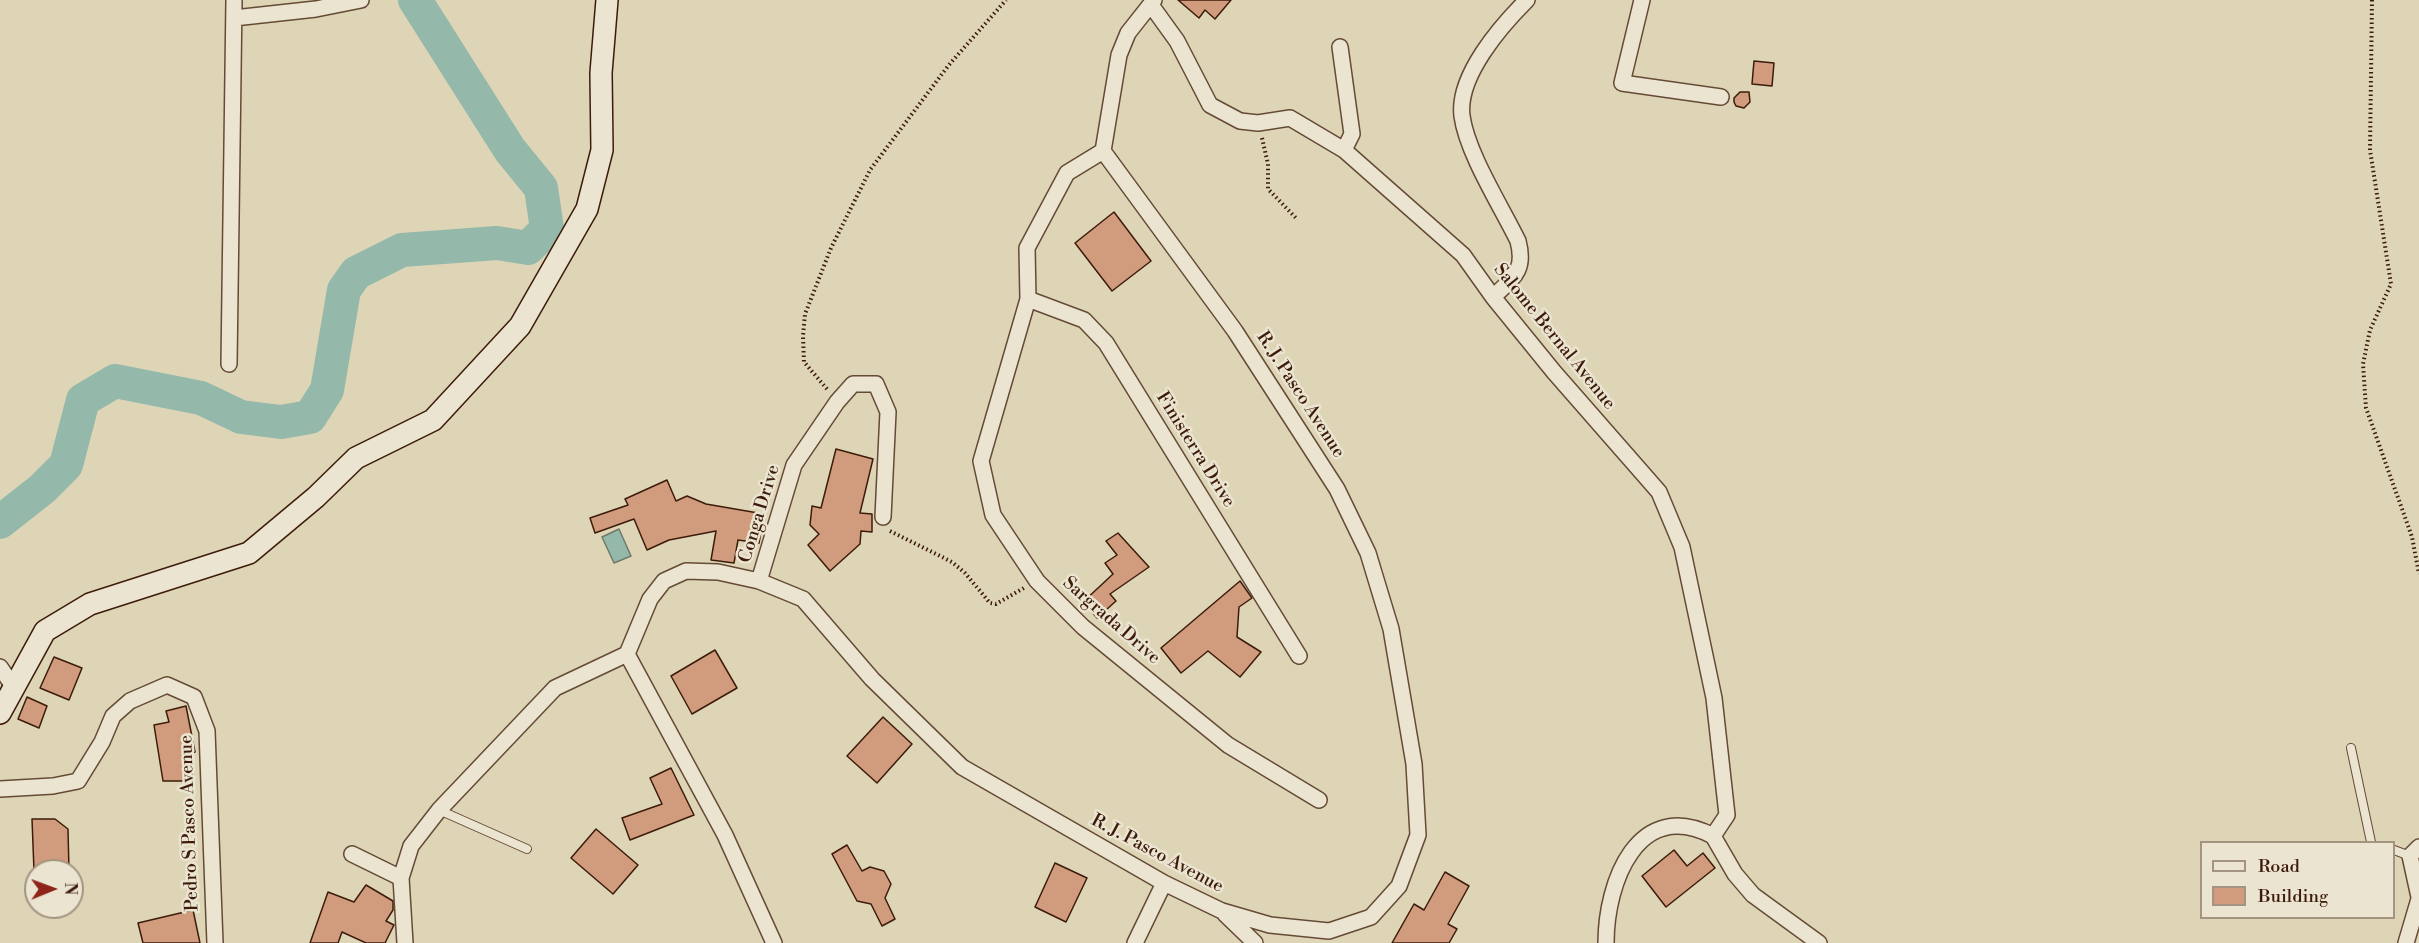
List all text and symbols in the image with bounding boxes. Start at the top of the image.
street label: Salome Bernal Avenue [1489,260,1619,414]
street label: R. J. Pasco Avenue [1251,328,1349,462]
street label: Finisterra Drive [1151,388,1239,512]
street label: Conga Drive [735,462,785,566]
street label: Sargrada Drive [1058,573,1164,669]
street label: Pedro S Pasco Avenue [176,734,204,912]
street label: R. J. Pasco Avenue [1087,810,1227,898]
legend [2200,841,2395,919]
text: Road [2258,855,2300,878]
north arrow [24,859,84,919]
text: N [60,882,80,895]
text: Building [2258,885,2328,908]

